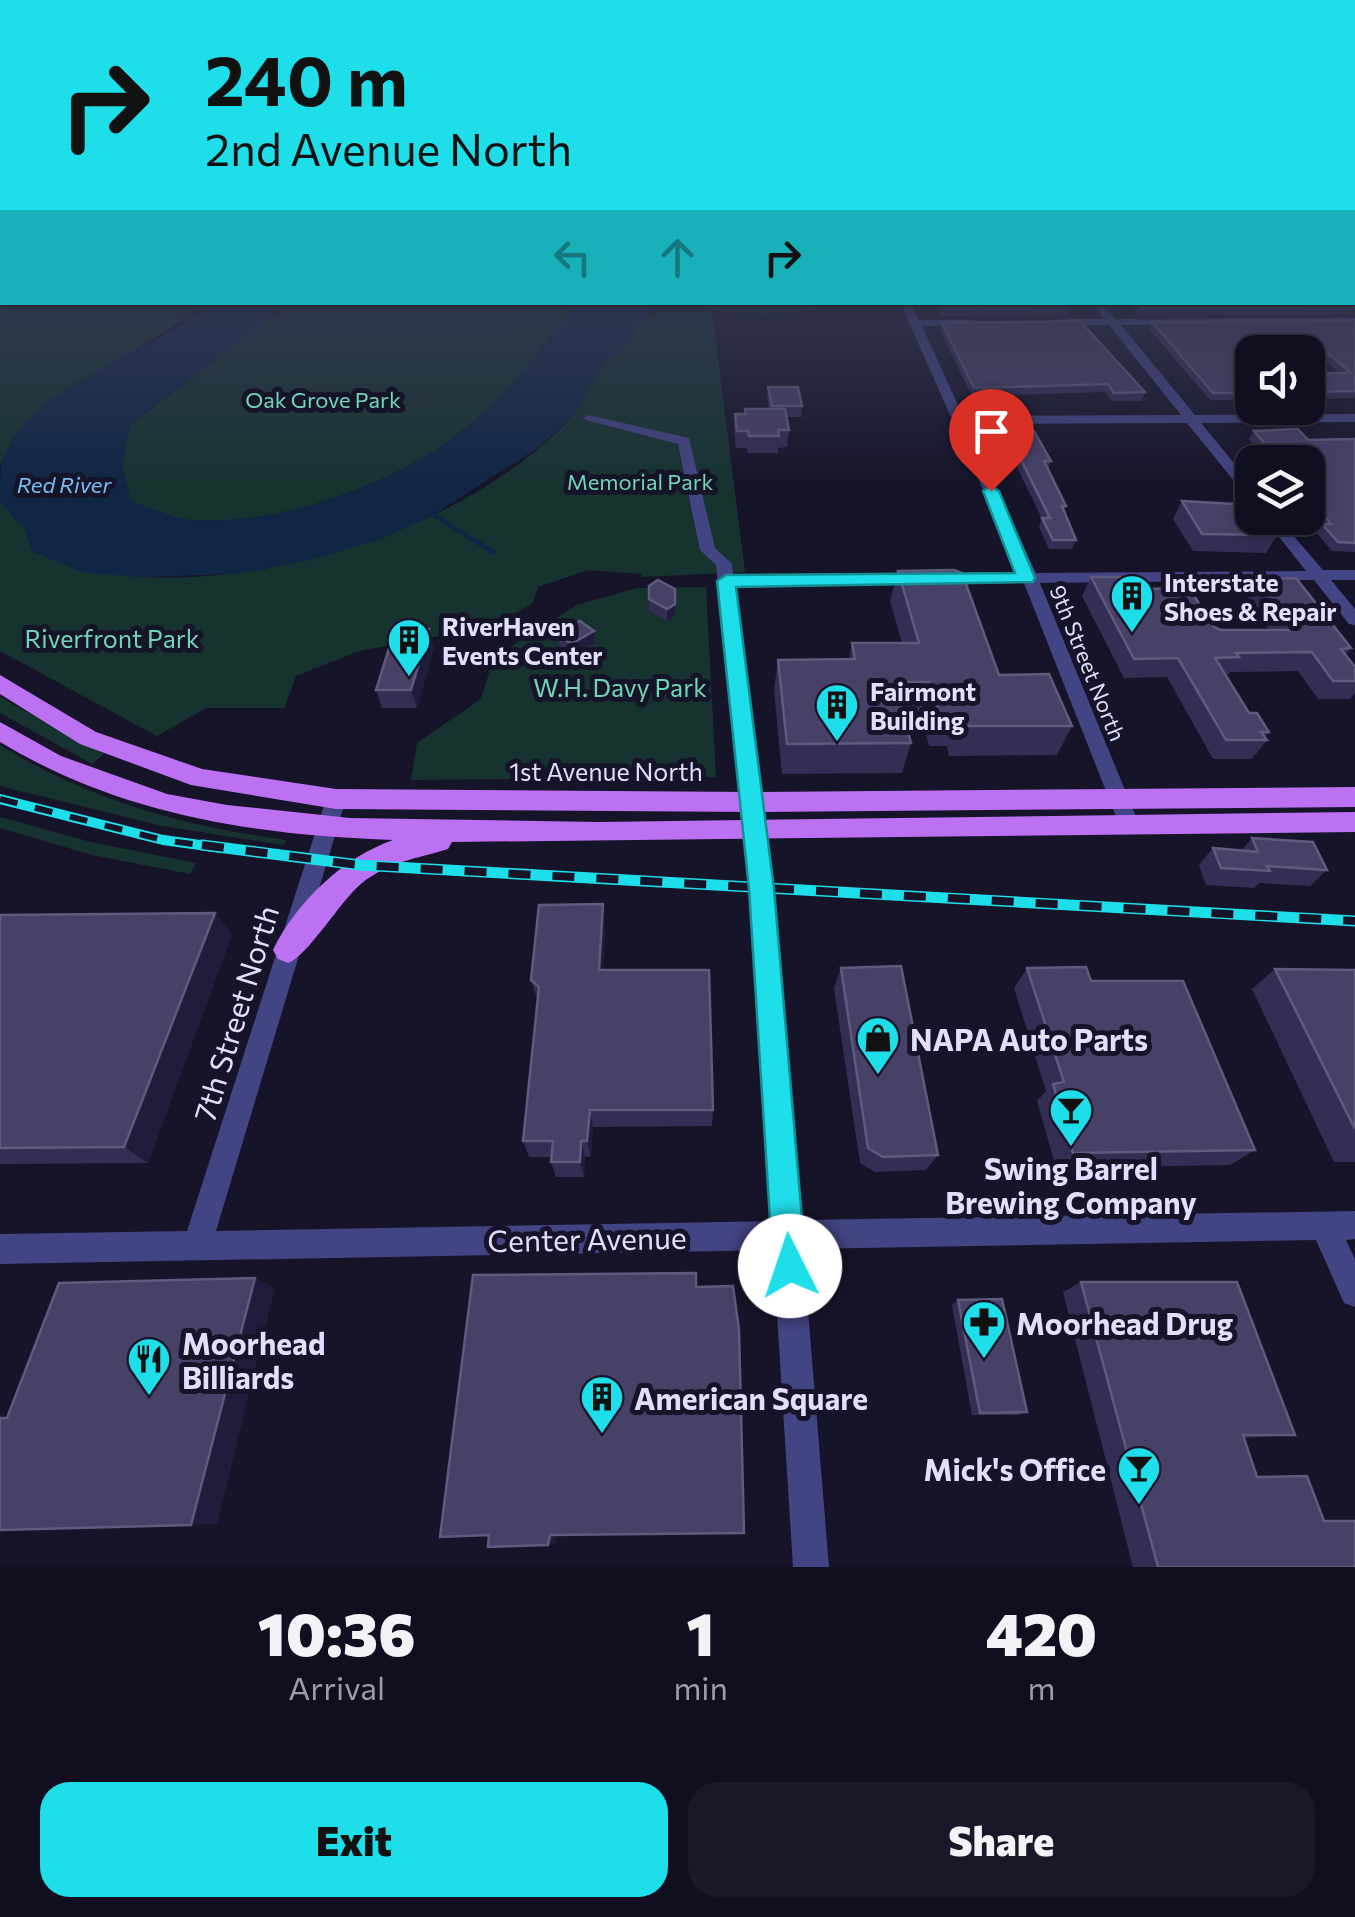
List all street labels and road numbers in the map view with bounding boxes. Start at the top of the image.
street label: 9th Street North [1044,581,1132,745]
street label: 1st Avenue North [509,756,703,786]
street label: 7th Street North [185,901,285,1125]
street label: Center Avenue [487,1218,687,1258]

